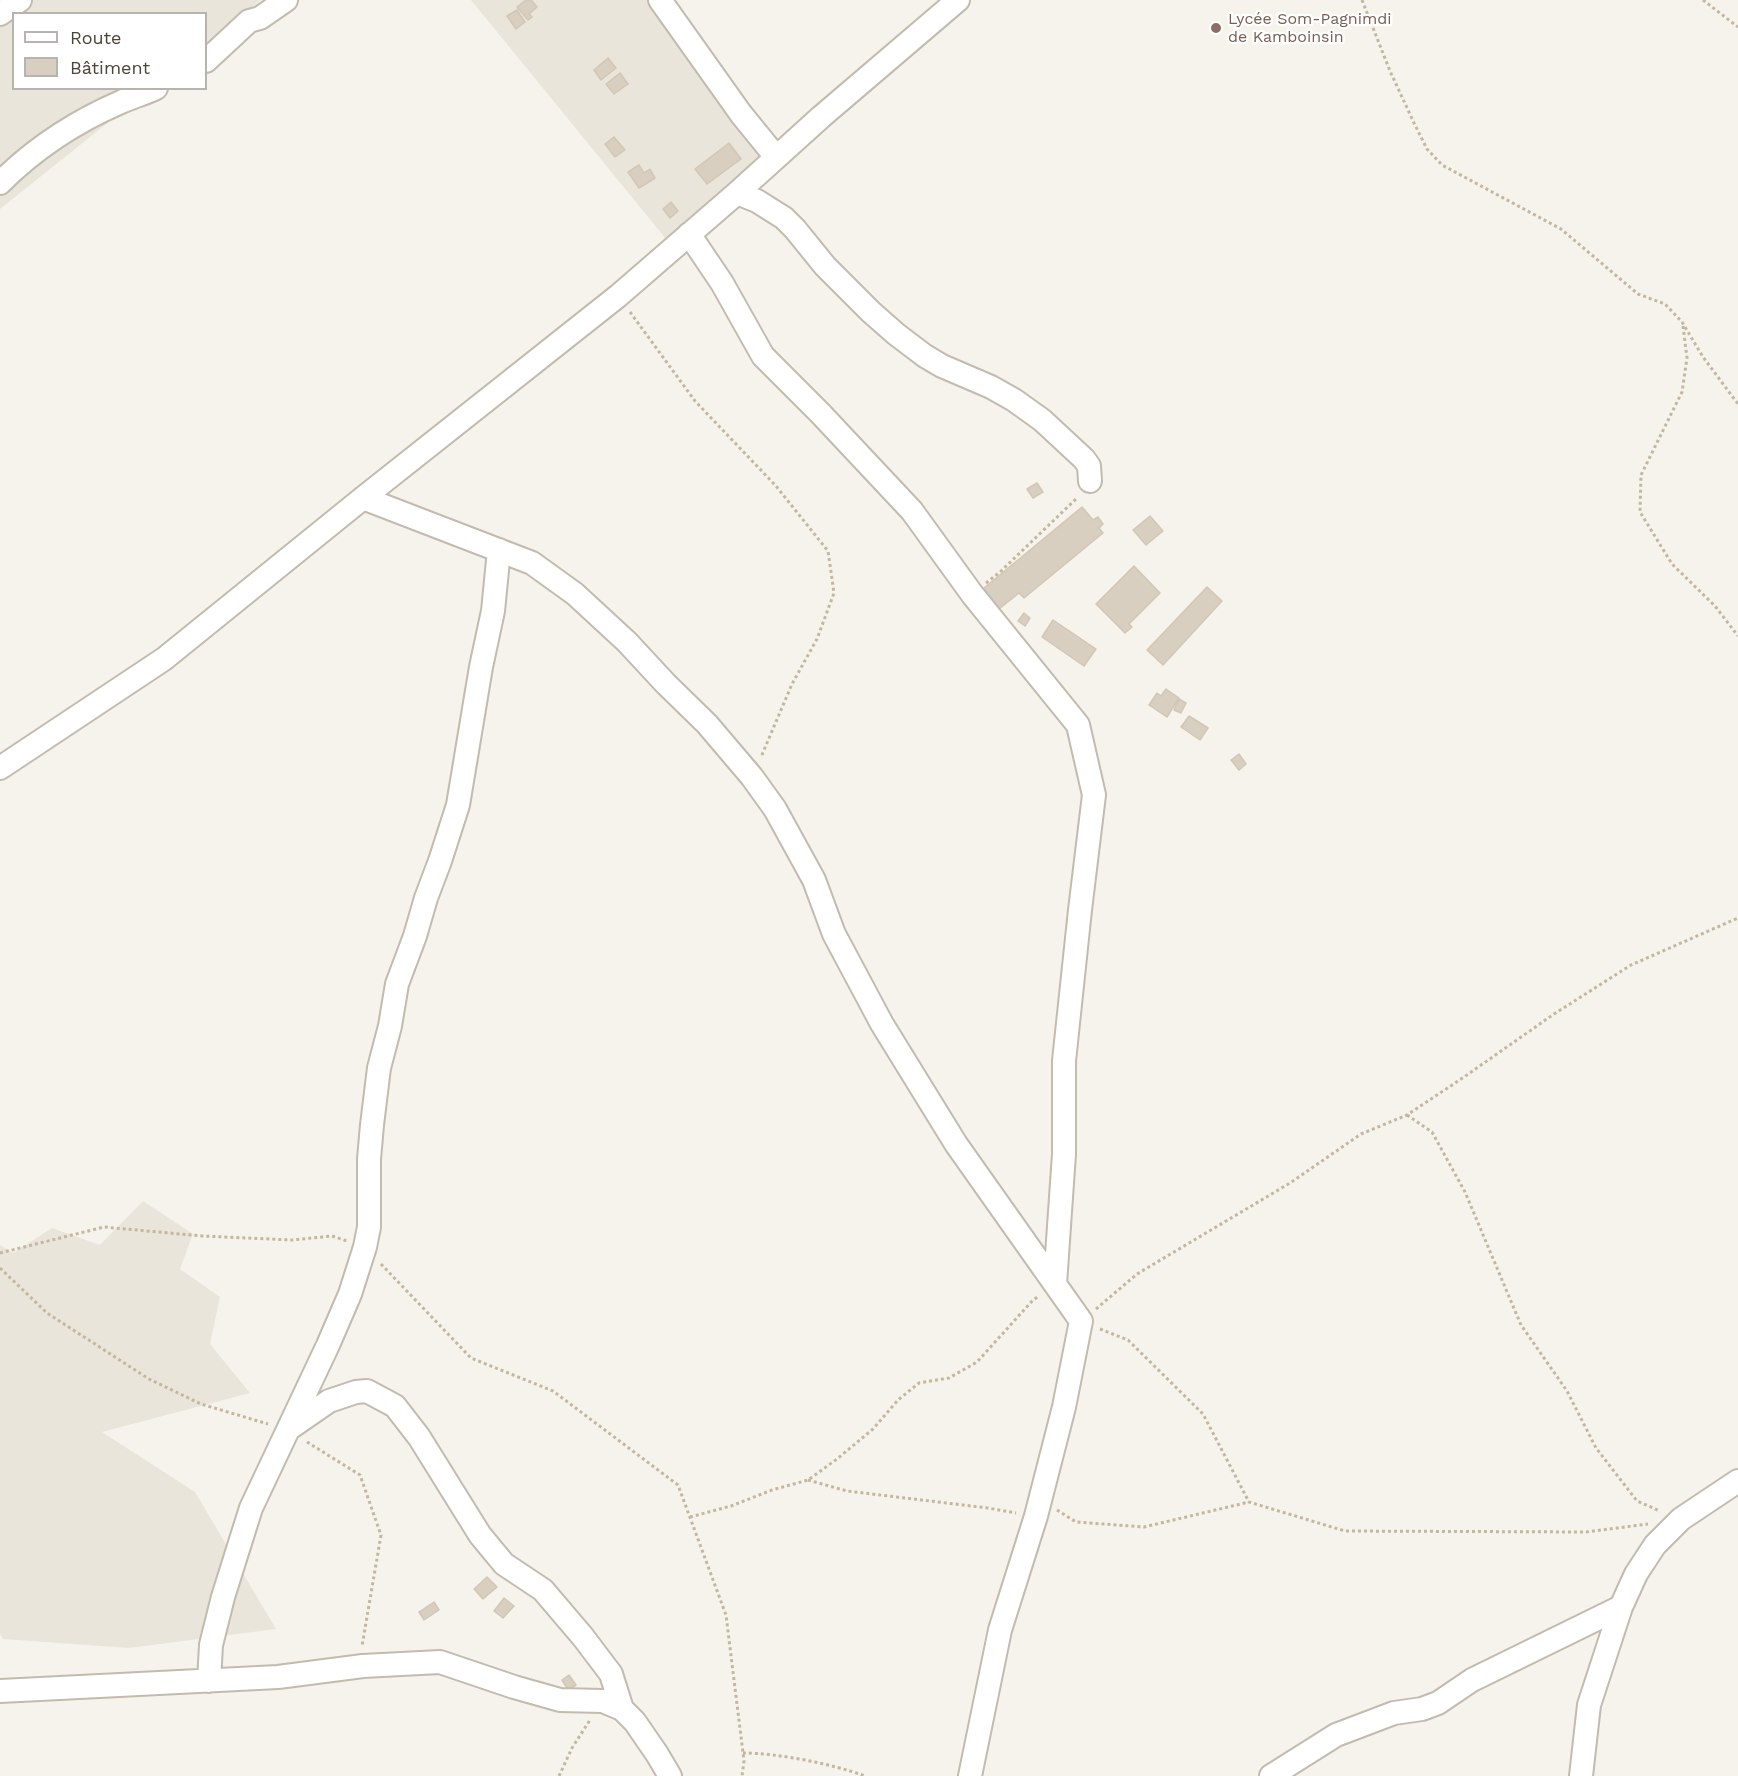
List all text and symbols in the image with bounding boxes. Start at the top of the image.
place label: Lycée Som-Pagnimdi de Kamboinsin [1228,9,1392,47]
legend [12,12,207,90]
marker: Lycée Som-Pagnimdi de Kamboinsin [1209,21,1223,35]
text: Route [70,27,122,48]
text: Bâtiment [70,57,150,78]

